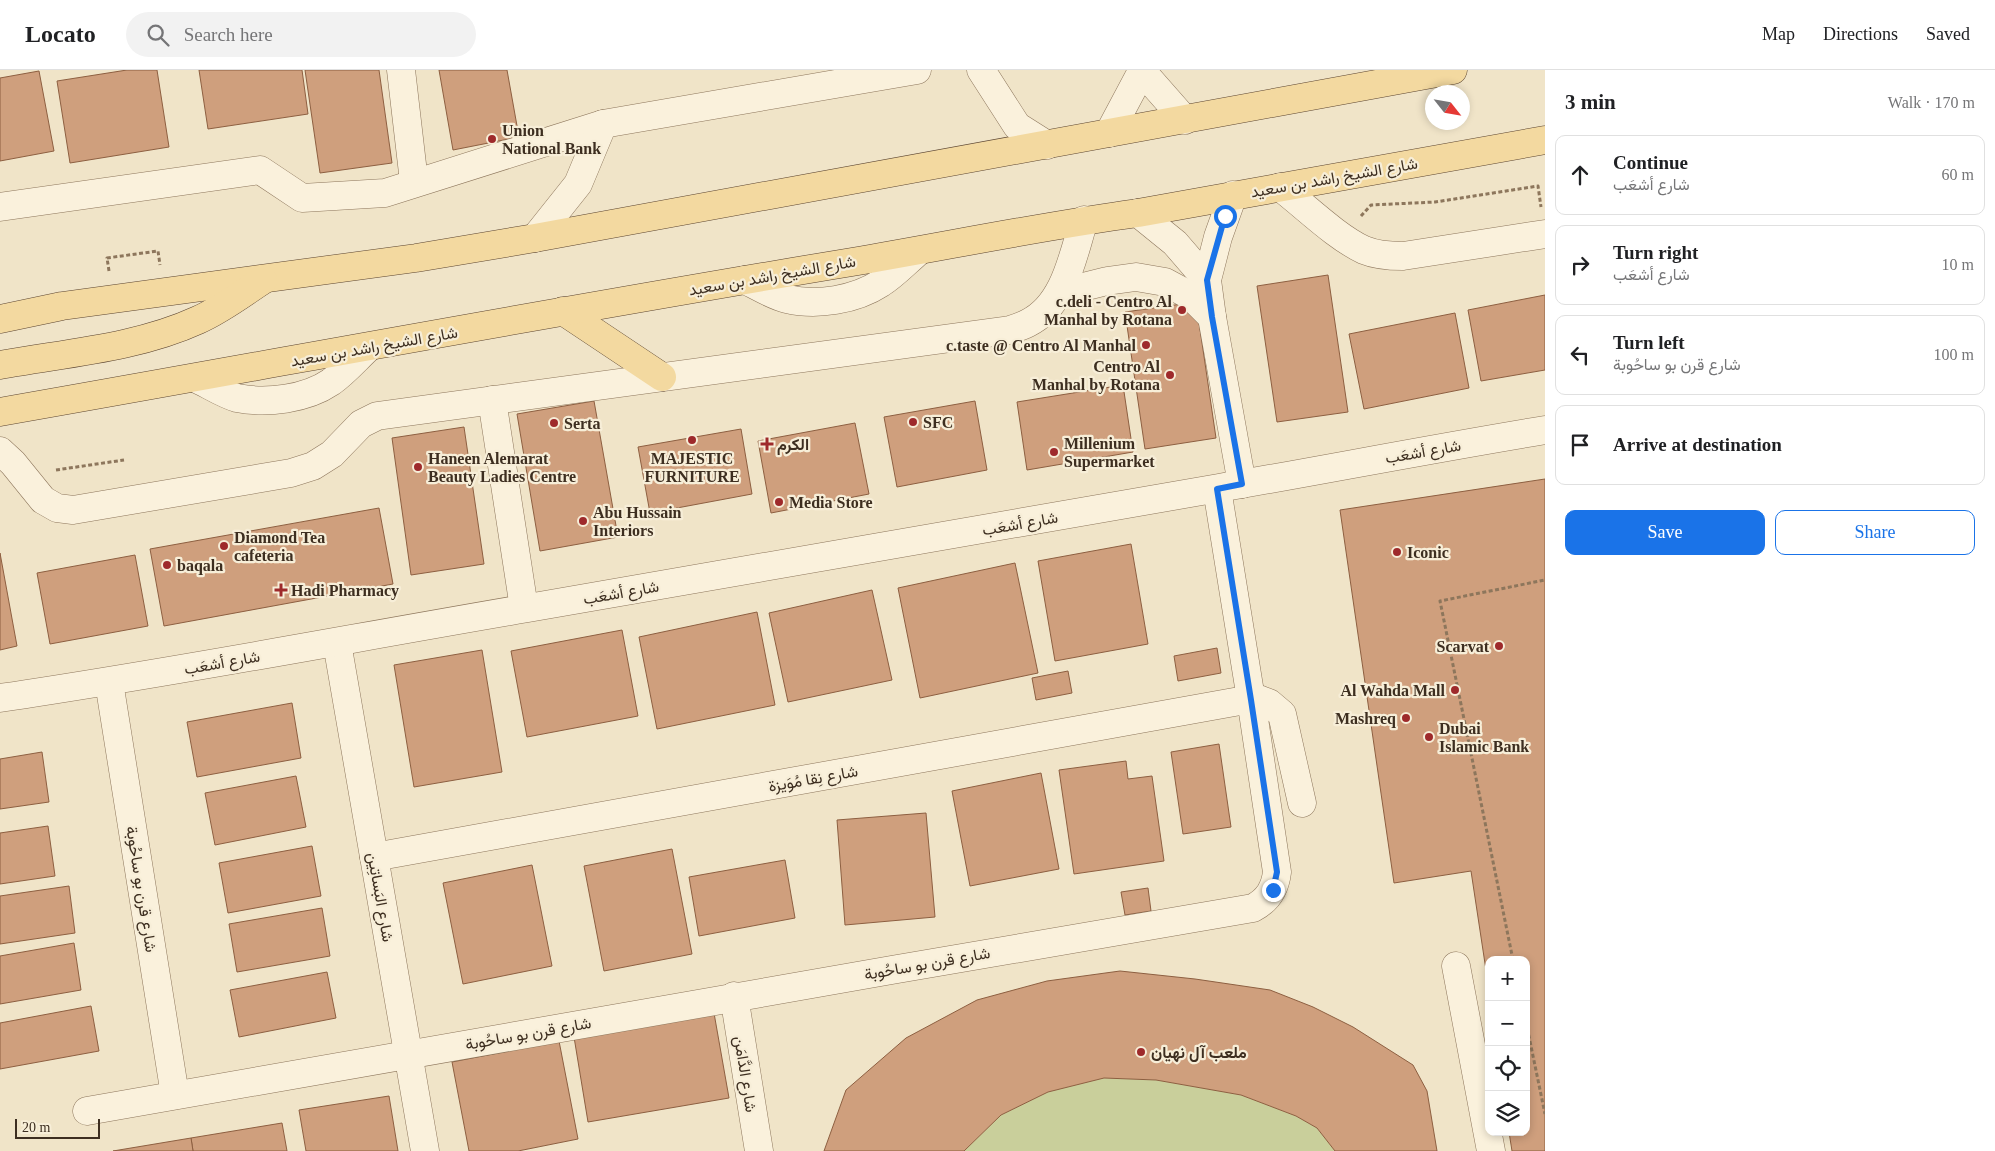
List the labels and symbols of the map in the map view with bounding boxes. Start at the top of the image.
north arrow [1425,85,1470,130]
place label: Union National Bank [502,122,601,157]
marker: Union National Bank [486,133,498,145]
street label: شارع الشيخ راشد بن سعيد [1249,154,1419,204]
route start [1214,205,1237,228]
street label: شارع الشيخ راشد بن سعيد [687,252,857,302]
place label: c.deli - Centro Al Manhal by Rotana [1044,293,1173,329]
marker: c.deli - Centro Al Manhal by Rotana [1176,304,1188,316]
street label: شارع الشيخ راشد بن سعيد [289,323,459,373]
place label: c.taste @ Centro Al Manhal [946,337,1137,355]
marker: c.taste @ Centro Al Manhal [1140,339,1152,351]
place label: Centro Al Manhal by Rotana [1032,358,1161,394]
marker: Centro Al Manhal by Rotana [1164,369,1176,381]
place label: SFC [923,414,953,431]
place label: Serta [564,415,600,432]
marker: SFC [907,416,919,428]
marker: Serta [548,417,560,429]
marker: MAJESTIC FURNITURE [686,434,698,446]
place label: Millenium Supermarket [1064,435,1155,471]
place label: الكرم [777,436,809,455]
street label: شارع أشعَب [1384,436,1463,469]
marker: الكرم [761,438,773,450]
marker: Millenium Supermarket [1048,446,1060,458]
place label: Haneen Alemarat Beauty Ladies Centre [428,450,576,486]
place label: MAJESTIC FURNITURE [644,450,740,485]
marker: Haneen Alemarat Beauty Ladies Centre [412,461,424,473]
place label: Media Store [789,494,873,511]
marker: Media Store [773,496,785,508]
place label: Abu Hussain Interiors [593,504,682,539]
street label: شارع أشعَب [981,508,1060,541]
marker: Abu Hussain Interiors [577,515,589,527]
place label: Diamond Tea cafeteria [234,529,325,564]
marker: Diamond Tea cafeteria [218,540,230,552]
place label: Iconic [1407,544,1449,561]
marker: Iconic [1391,546,1403,558]
place label: baqala [177,557,223,575]
marker: baqala [161,559,173,571]
street label: شارع أشعَب [582,577,661,610]
place label: Hadi Pharmacy [291,582,399,600]
marker: Hadi Pharmacy [275,584,287,596]
place label: Scarvat [1437,638,1490,655]
marker: Scarvat [1493,640,1505,652]
street label: شارع أشعَب [183,647,262,680]
place label: Al Wahda Mall [1340,682,1446,699]
marker: Al Wahda Mall [1449,684,1461,696]
place label: Mashreq [1335,710,1396,728]
marker: Mashreq [1400,712,1412,724]
place label: Dubai Islamic Bank [1439,720,1529,755]
marker: Dubai Islamic Bank [1423,731,1435,743]
street label: شارع نِقا مُوَيزة [767,762,860,798]
street label: شارع قرن بو ساحُوبة [120,825,160,954]
street label: شارع البَساتِين [361,851,397,944]
route end [1262,879,1285,902]
street label: شارع قرن بو ساحُوبة [863,944,992,986]
street label: شارع قرن بو ساحُوبة [464,1014,593,1056]
street label: شارع الدَّامَن [728,1035,760,1114]
place label: ملعب آل نهيان [1151,1044,1247,1063]
marker: ملعب آل نهيان [1135,1046,1147,1058]
scale bar [15,1116,100,1139]

